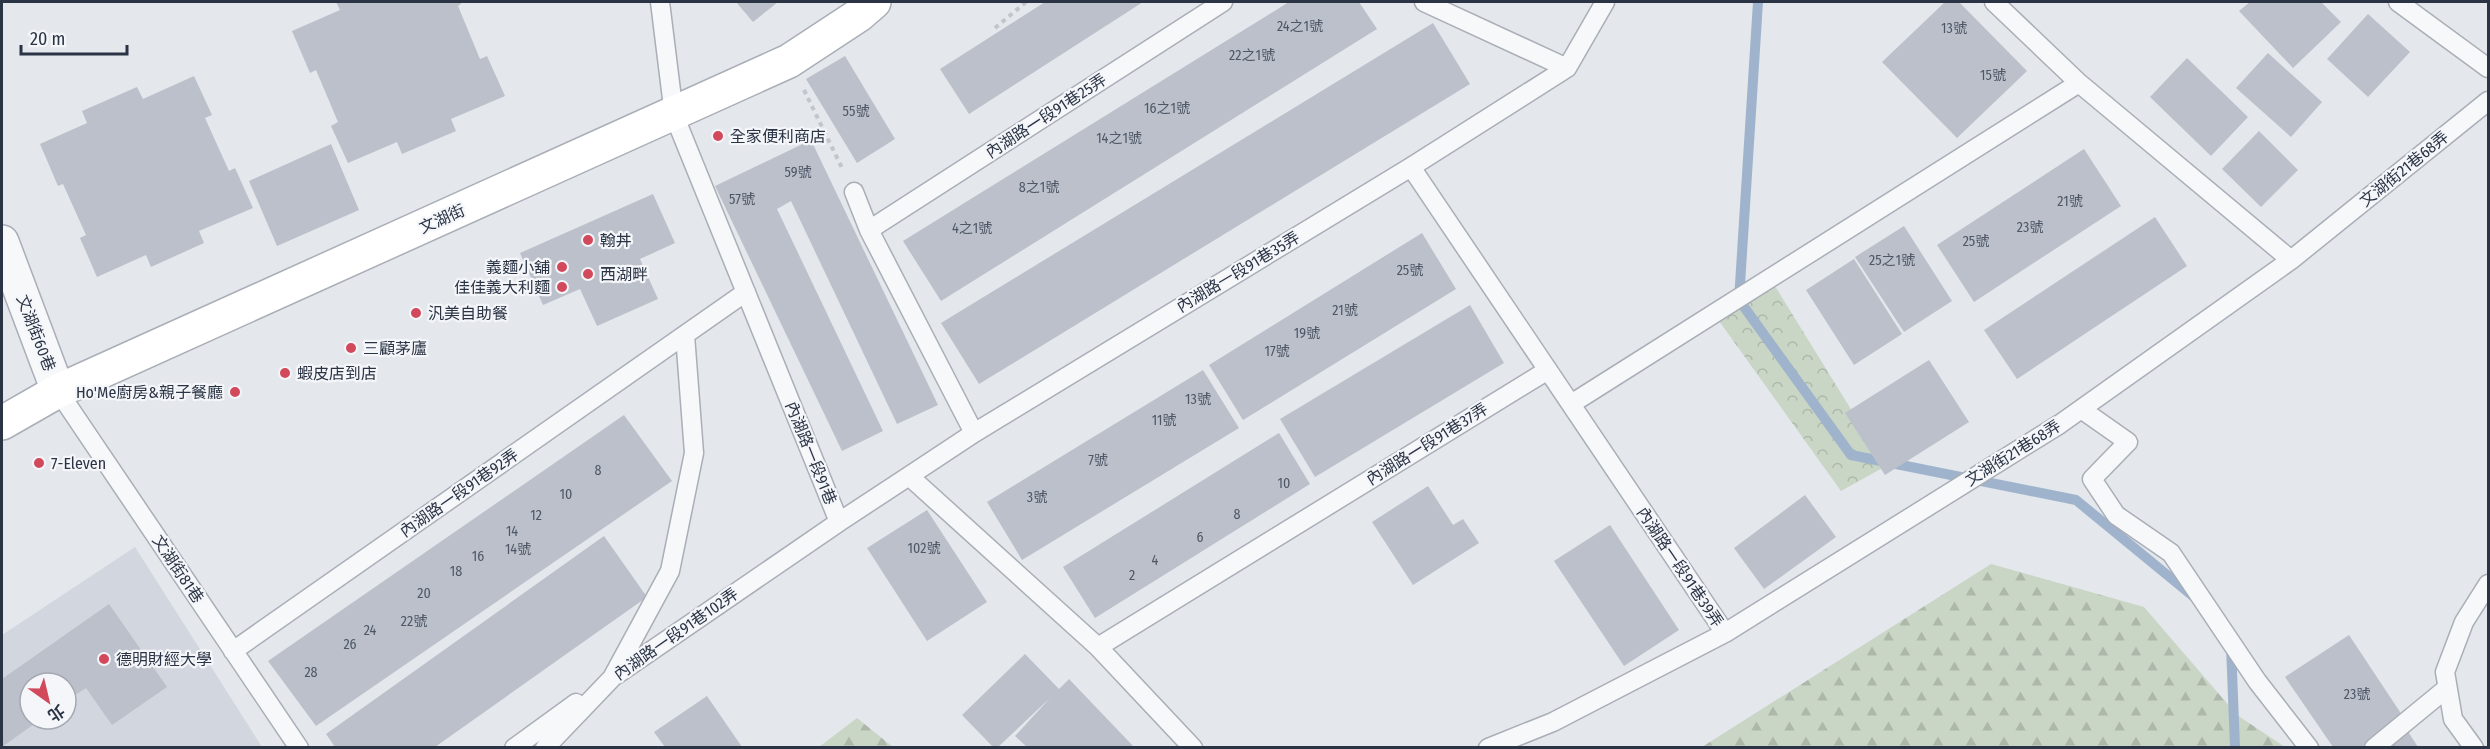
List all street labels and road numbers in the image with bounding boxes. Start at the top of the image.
street label: 內湖路一段91巷25弄 [982,70,1110,162]
street label: 文湖街21巷68弄 [2356,127,2452,211]
street label: 文湖街 [416,201,468,237]
street label: 內湖路一段91巷35弄 [1173,228,1303,316]
street label: 文湖街60巷 [13,292,59,374]
street label: 內湖路一段91巷 [782,399,840,507]
street label: 內湖路一段91巷37弄 [1363,399,1491,489]
street label: 文湖街21巷68弄 [1962,416,2064,490]
street label: 內湖路一段91巷92弄 [396,445,522,541]
street label: 內湖路一段91巷39弄 [1633,503,1727,631]
street label: 文湖街81巷 [148,531,208,607]
street label: 內湖路一段91巷102弄 [610,584,742,684]

